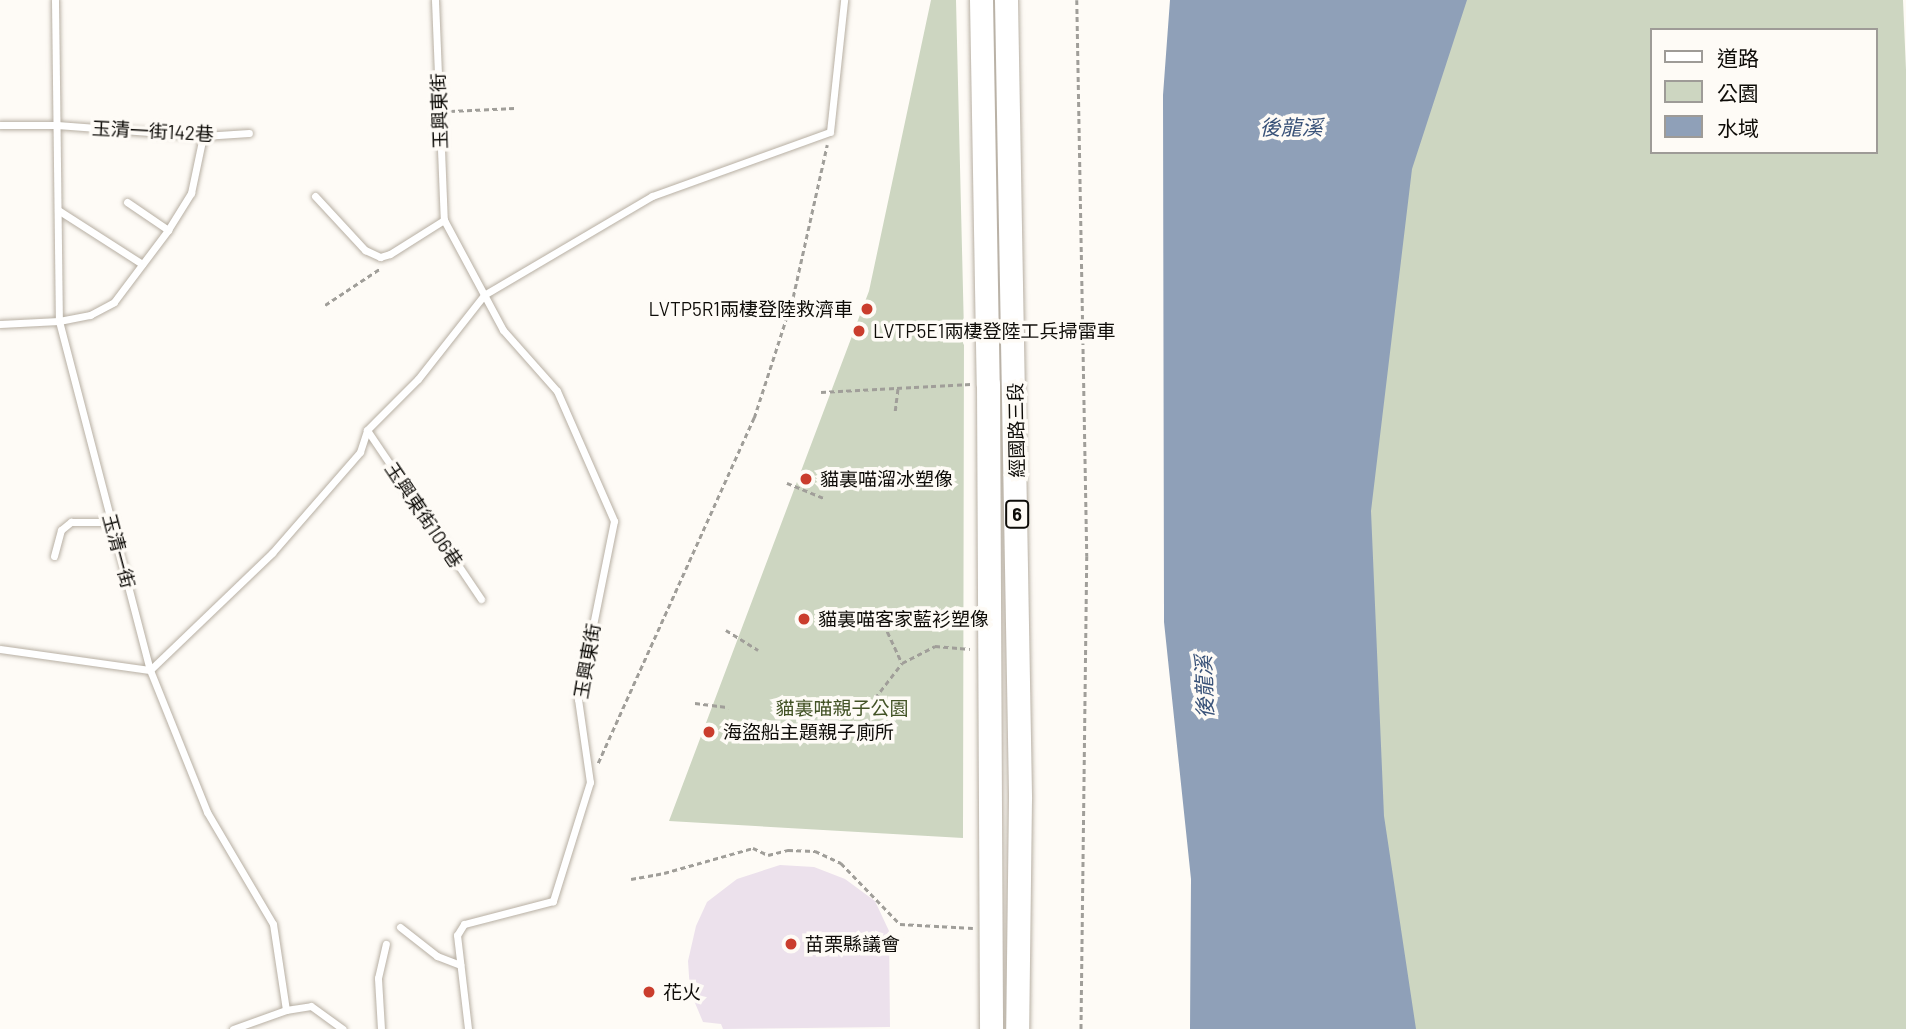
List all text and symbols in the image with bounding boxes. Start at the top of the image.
legend [1650,28,1878,154]
text: 道路 [1717,45,1759,70]
street label: 玉興東街 [426,73,452,149]
text: 公園 [1717,80,1759,105]
water label: 後龍溪 [1260,114,1322,140]
text: 水域 [1717,115,1759,140]
street label: 玉清一街142巷 [91,116,215,146]
place label: LVTP5R1兩棲登陸救濟車 [648,298,853,320]
marker: LVTP5R1兩棲登陸救濟車 [859,301,875,317]
place label: LVTP5E1兩棲登陸工兵掃雷車 [873,320,1115,342]
marker: LVTP5E1兩棲登陸工兵掃雷車 [851,323,867,339]
street label: 經國路三段 [1004,382,1028,478]
street label: 玉興東街106巷 [380,458,468,572]
place label: 貓裏喵溜冰塑像 [820,468,953,490]
marker: 貓裏喵溜冰塑像 [798,471,814,487]
road number: 6 [1005,500,1029,528]
street label: 玉清一街 [98,511,140,591]
place label: 貓裏喵客家藍衫塑像 [818,608,989,630]
marker: 貓裏喵客家藍衫塑像 [796,611,812,627]
street label: 玉興東街 [569,622,605,700]
water label: 後龍溪 [1190,655,1218,719]
park label: 貓裏喵親子公園 [776,697,908,719]
place label: 海盜船主題親子廁所 [723,721,894,743]
marker: 海盜船主題親子廁所 [701,724,717,740]
place label: 苗栗縣議會 [805,933,900,955]
marker: 苗栗縣議會 [783,936,799,952]
place label: 花火 [663,981,701,1003]
marker: 花火 [641,984,657,1000]

